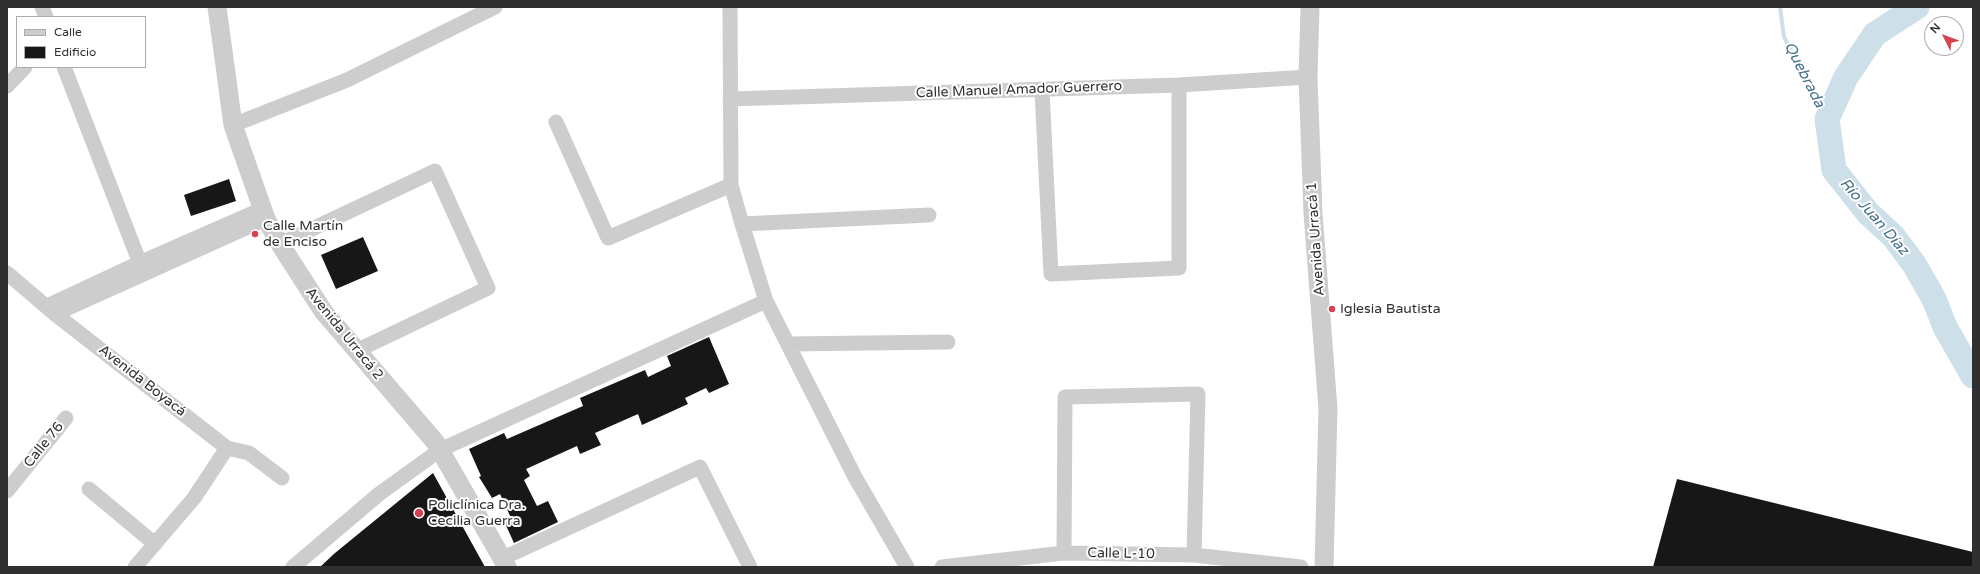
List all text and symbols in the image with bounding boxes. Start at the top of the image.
legend [16,16,146,68]
north arrow [1924,16,1964,56]
text: N [1928,21,1943,36]
text: Calle [54,25,82,39]
water label: Quebrada [1780,39,1828,111]
text: Edificio [54,45,96,59]
street label: Calle Manuel Amador Guerrero [916,78,1122,102]
water label: Río Juan Díaz [1836,175,1912,259]
street label: Avenida Urracá 1 [1304,181,1328,297]
place label: Calle Martín de Enciso [263,218,343,250]
marker: Calle Martín de Enciso [250,229,260,239]
street label: Avenida Urracá 2 [302,284,386,384]
place label: Iglesia Bautista [1340,301,1441,317]
marker: Iglesia Bautista [1327,304,1337,314]
street label: Avenida Boyacá [95,342,189,420]
street label: Calle 76 [21,419,67,471]
place label: Policlínica Dra. Cecilia Guerra [428,497,525,530]
marker: Policlínica Dra. Cecilia Guerra [413,507,425,519]
street label: Calle L-10 [1087,545,1155,563]

